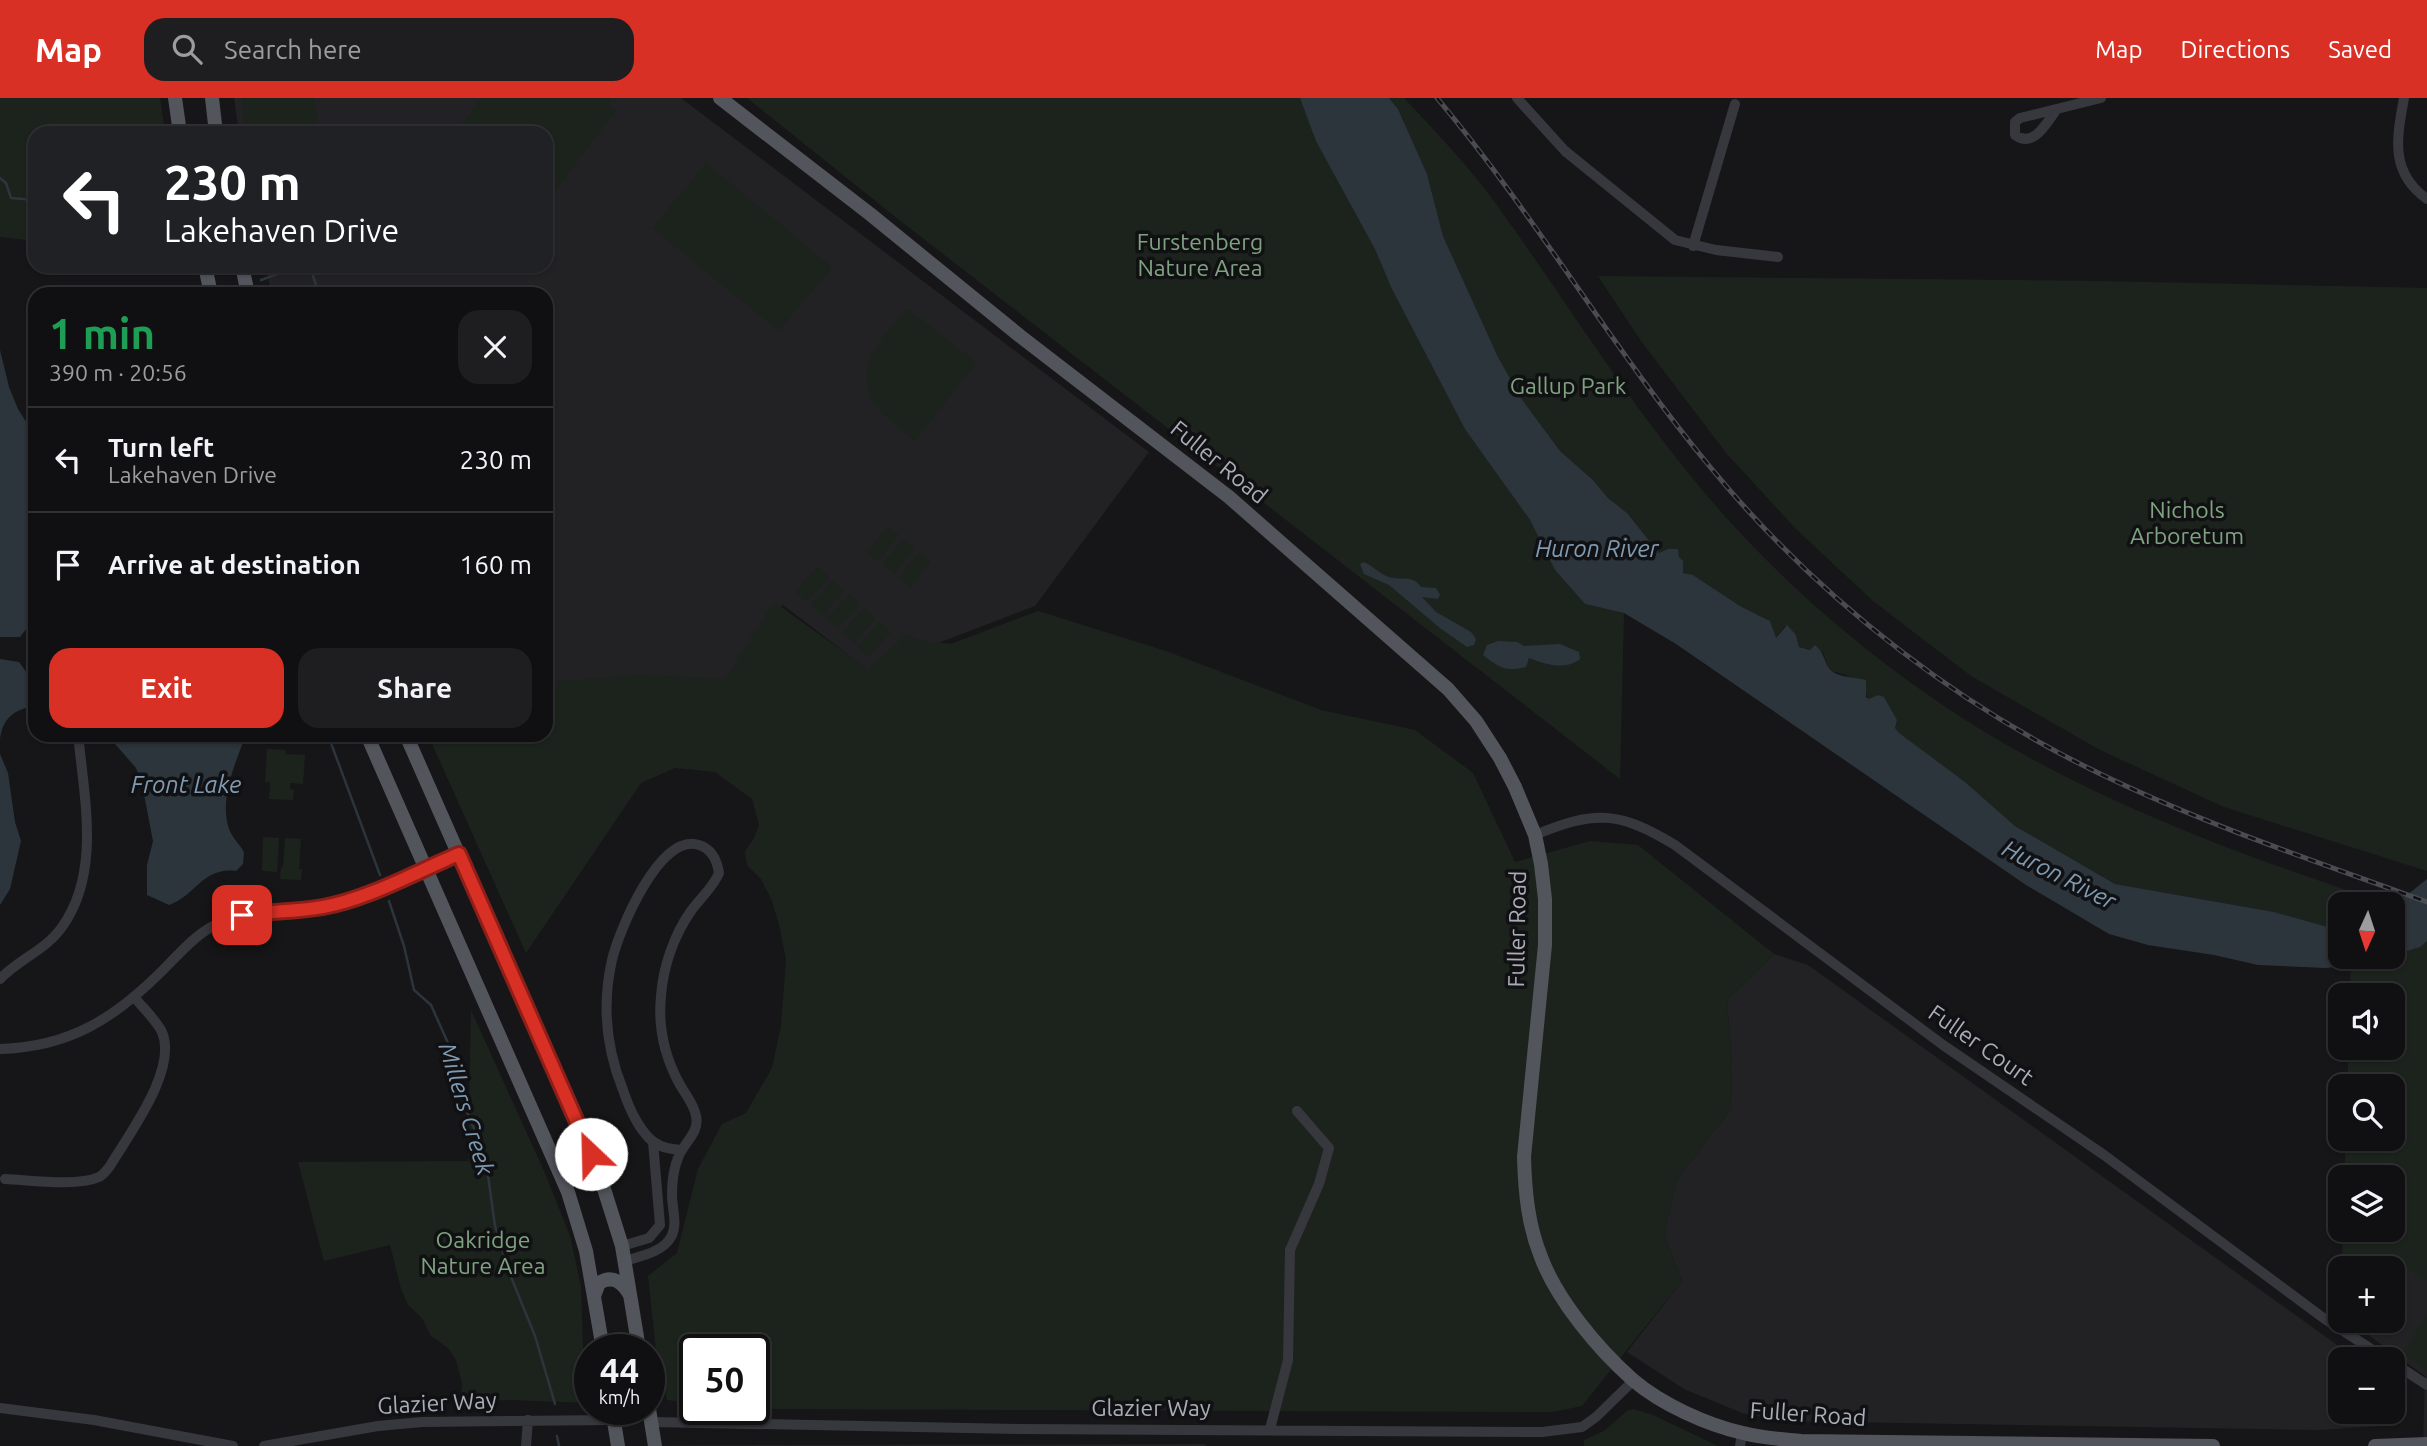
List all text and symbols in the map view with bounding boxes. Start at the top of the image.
search box [144,18,634,81]
icon: search [168,30,206,68]
text: Map [35,31,102,68]
text: Search here [224,35,362,64]
text: Map [2095,36,2142,63]
text: Directions [2180,36,2290,63]
text: Saved [2328,36,2392,63]
icon: left [49,154,140,245]
text: 230 m [164,154,301,209]
text: Lakehaven Drive [164,212,399,248]
park label: Furstenberg Nature Area [1137,229,1263,280]
text: 1 min [49,310,155,357]
button: close [458,310,532,384]
text: 390 m · 20:56 [49,360,187,385]
park label: Gallup Park [1510,373,1627,398]
street label: Fuller Road [1166,415,1273,508]
text: Turn left [108,433,214,462]
icon: left [49,441,87,479]
text: 230 m [460,445,532,474]
text: Lakehaven Drive [108,462,277,487]
park label: Nichols Arboretum [2130,497,2244,548]
water label: Huron River [1535,535,1660,562]
icon: arrive [49,546,87,584]
text: Arrive at destination [108,550,361,579]
text: 160 m [460,550,532,579]
button: Exit [49,648,284,728]
button: Share [298,648,532,728]
water label: Front Lake [131,771,241,798]
water label: Huron River [1998,834,2121,915]
street label: Fuller Road [1503,870,1530,988]
pin [212,885,272,945]
north arrow [2328,892,2404,970]
map controls [2328,892,2405,1424]
icon: arrive [223,896,261,934]
button: sound [2328,983,2405,1060]
street label: Fuller Court [1924,999,2038,1090]
water label: Millers Creek [434,1039,500,1179]
button: search [2328,1074,2405,1151]
position arrow [554,1117,628,1191]
button: layers [2328,1165,2405,1242]
park label: Oakridge Nature Area [420,1227,546,1278]
button: + [2328,1256,2405,1333]
speed limit sign: 50 [679,1334,770,1425]
button: − [2328,1347,2405,1424]
text: 44 [600,1350,639,1390]
street label: Glazier Way [377,1387,497,1418]
text: km/h [599,1387,640,1407]
street label: Glazier Way [1091,1395,1211,1420]
street label: Fuller Road [1749,1397,1867,1430]

